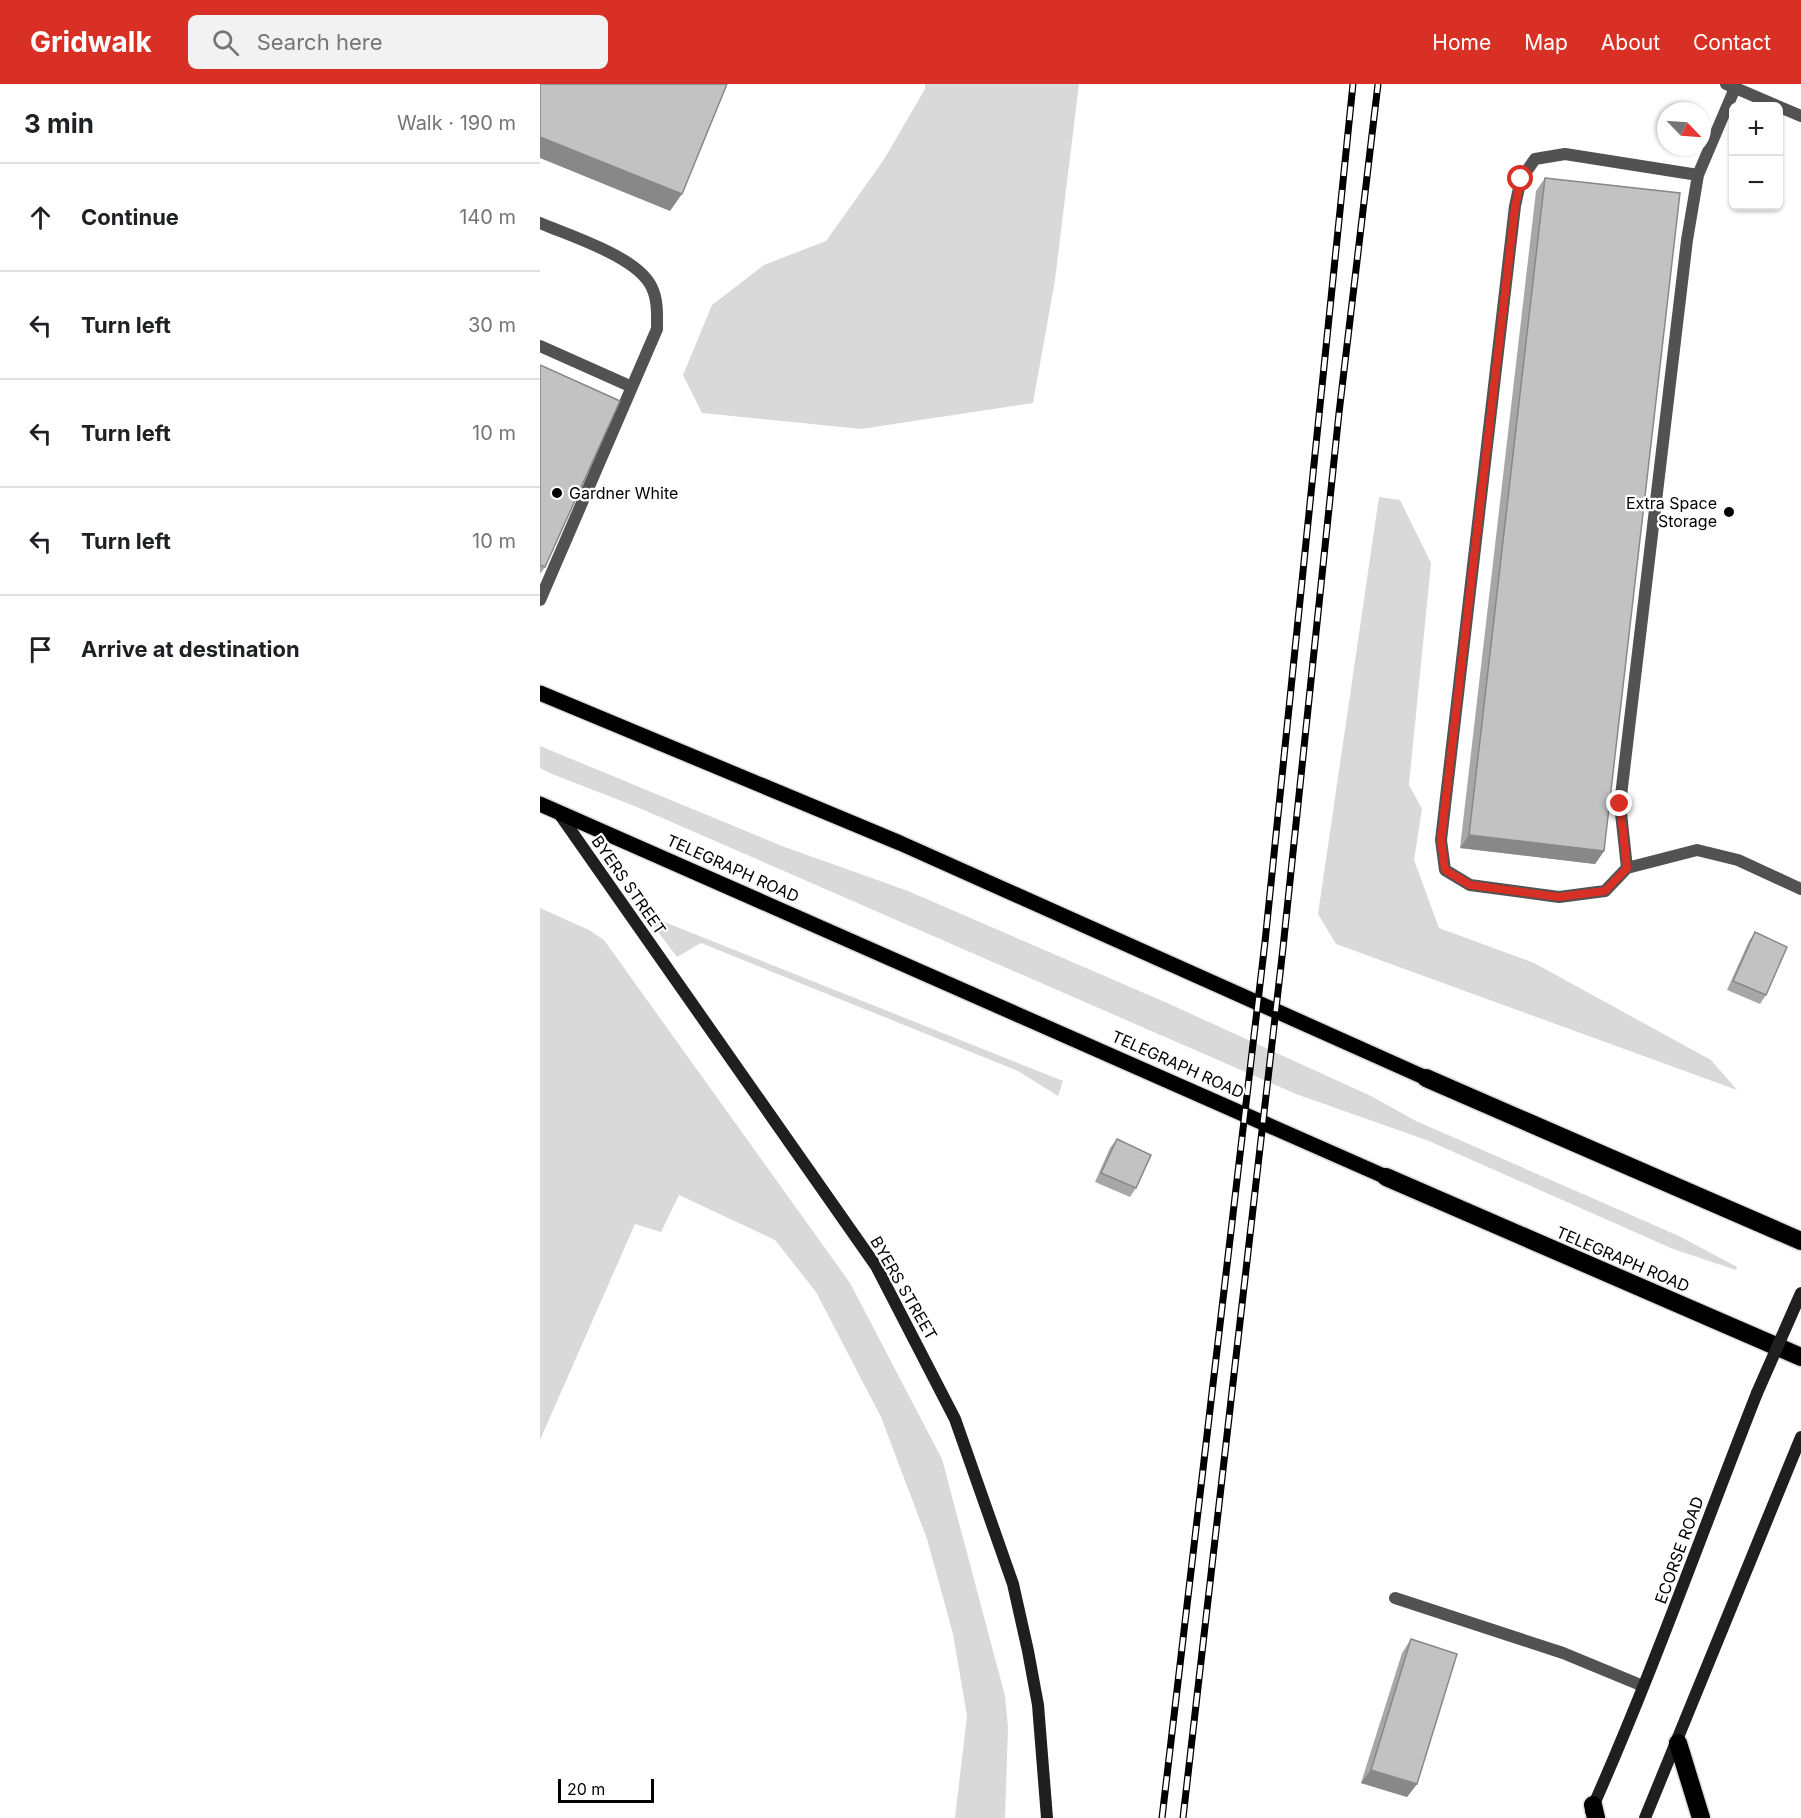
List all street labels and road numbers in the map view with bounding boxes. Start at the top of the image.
street label: TELEGRAPH ROAD [664,830,802,906]
street label: BYERS STREET [587,832,671,938]
street label: TELEGRAPH ROAD [1109,1026,1247,1102]
street label: TELEGRAPH ROAD [1553,1222,1693,1296]
street label: BYERS STREET [866,1233,942,1343]
street label: ECORSE ROAD [1650,1494,1708,1606]

